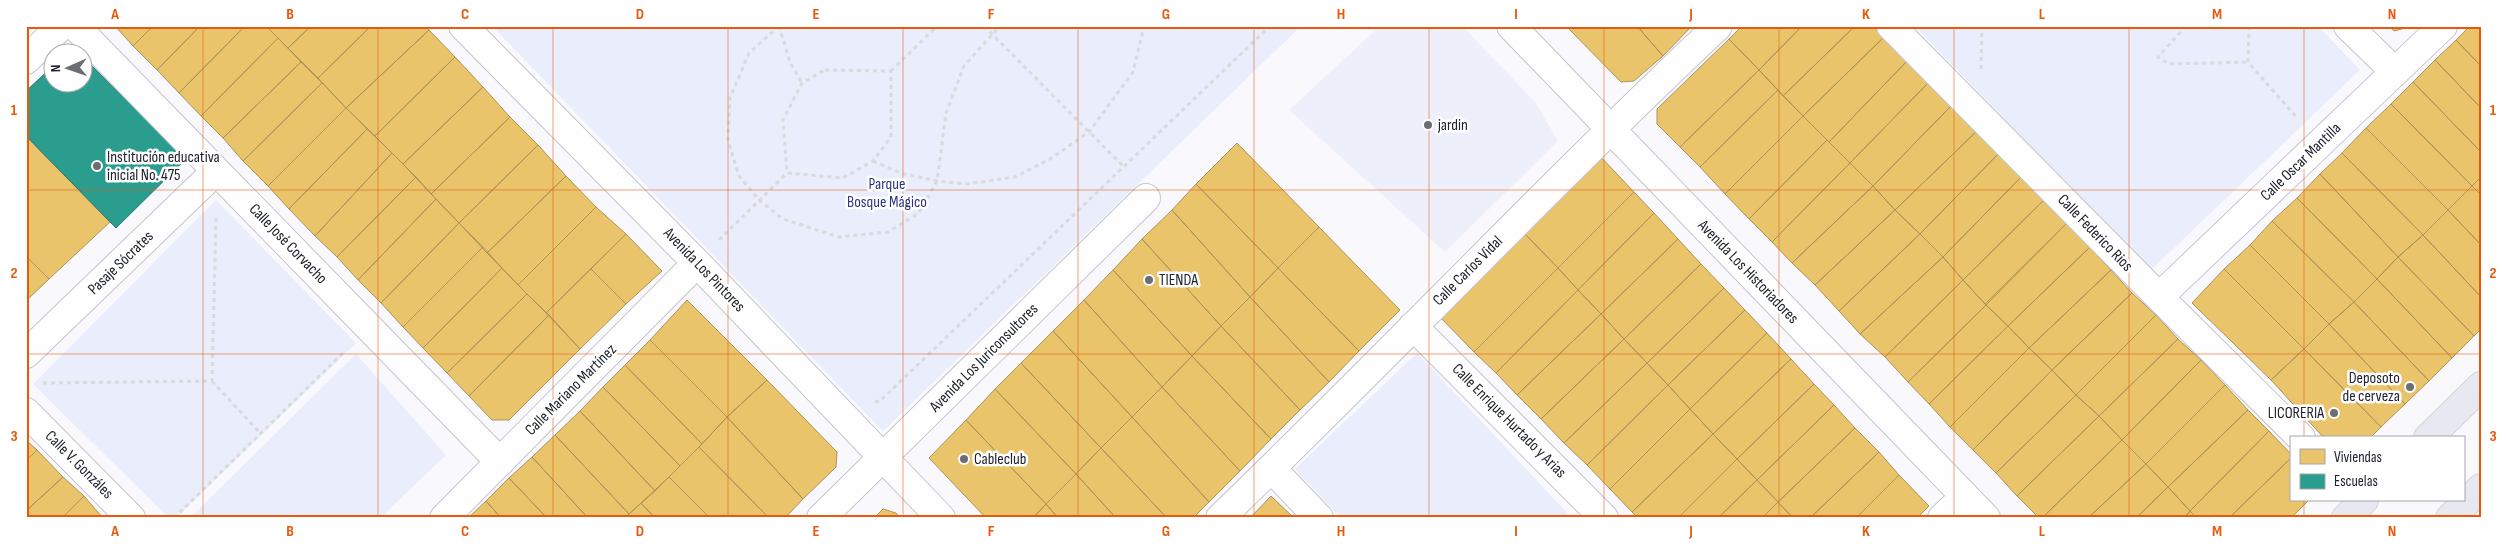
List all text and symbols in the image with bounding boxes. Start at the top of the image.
text: A [110,5,119,24]
text: B [286,5,294,24]
text: C [461,5,469,24]
text: D [636,5,644,24]
text: E [813,5,820,24]
text: F [988,5,995,24]
text: G [1162,5,1170,24]
text: H [1337,5,1345,24]
text: I [1514,5,1518,24]
text: J [1688,5,1693,24]
text: K [1862,5,1870,24]
text: L [2039,5,2046,24]
text: M [2212,5,2222,24]
text: N [2388,5,2396,24]
north arrow [42,42,92,92]
text: N [47,64,64,72]
text: 1 [11,101,18,120]
text: 1 [2490,101,2497,120]
place label: jardin [1437,116,1468,135]
marker: jardin [1422,119,1434,131]
street label: Calle Oscar Mantilla [2257,119,2345,205]
place label: Institución educativa inicial No. 475 [107,148,220,185]
marker: Institución educativa inicial No. 475 [91,160,103,172]
park label: Parque Bosque Mágico [847,175,927,212]
street label: Calle Federico Rios [2054,191,2137,276]
street label: Calle José Corvacho [245,200,331,288]
street label: Avenida Los Historiadores [1693,215,1803,328]
street label: Avenida Los Pintores [658,223,749,316]
street label: Pasaje Sócrates [84,227,158,299]
street label: Calle Carlos Vidal [1429,232,1507,310]
text: 2 [10,264,18,283]
text: 2 [2489,264,2497,283]
place label: TIENDA [1159,271,1198,290]
marker: TIENDA [1143,274,1155,286]
street label: Avenida Los Juriconsultores [925,300,1042,417]
street label: Calle Mariano Martínez [521,340,621,440]
street label: Calle Enrique Hurtado y Arias [1448,360,1570,482]
place label: Deposoto de cerveza [2342,369,2400,406]
marker: Deposoto de cerveza [2404,381,2416,393]
place label: LICORERIA [2268,404,2324,423]
marker: LICORERIA [2328,407,2340,419]
text: 3 [10,427,18,446]
street label: Calle V. Gonzáles [41,427,117,503]
text: 3 [2489,427,2497,446]
legend [2290,436,2464,502]
text: Viviendas [2334,448,2382,467]
place label: Cableclub [974,450,1026,469]
marker: Cableclub [958,453,970,465]
text: Escuelas [2334,472,2378,491]
text: A [110,522,119,541]
text: B [286,522,294,541]
text: C [461,522,469,541]
text: D [636,522,644,541]
text: E [813,522,820,541]
text: F [988,522,995,541]
text: G [1162,522,1170,541]
text: H [1337,522,1345,541]
text: I [1514,522,1518,541]
text: J [1688,522,1693,541]
text: K [1862,522,1870,541]
text: L [2039,522,2046,541]
text: M [2212,522,2222,541]
text: N [2388,522,2396,541]

